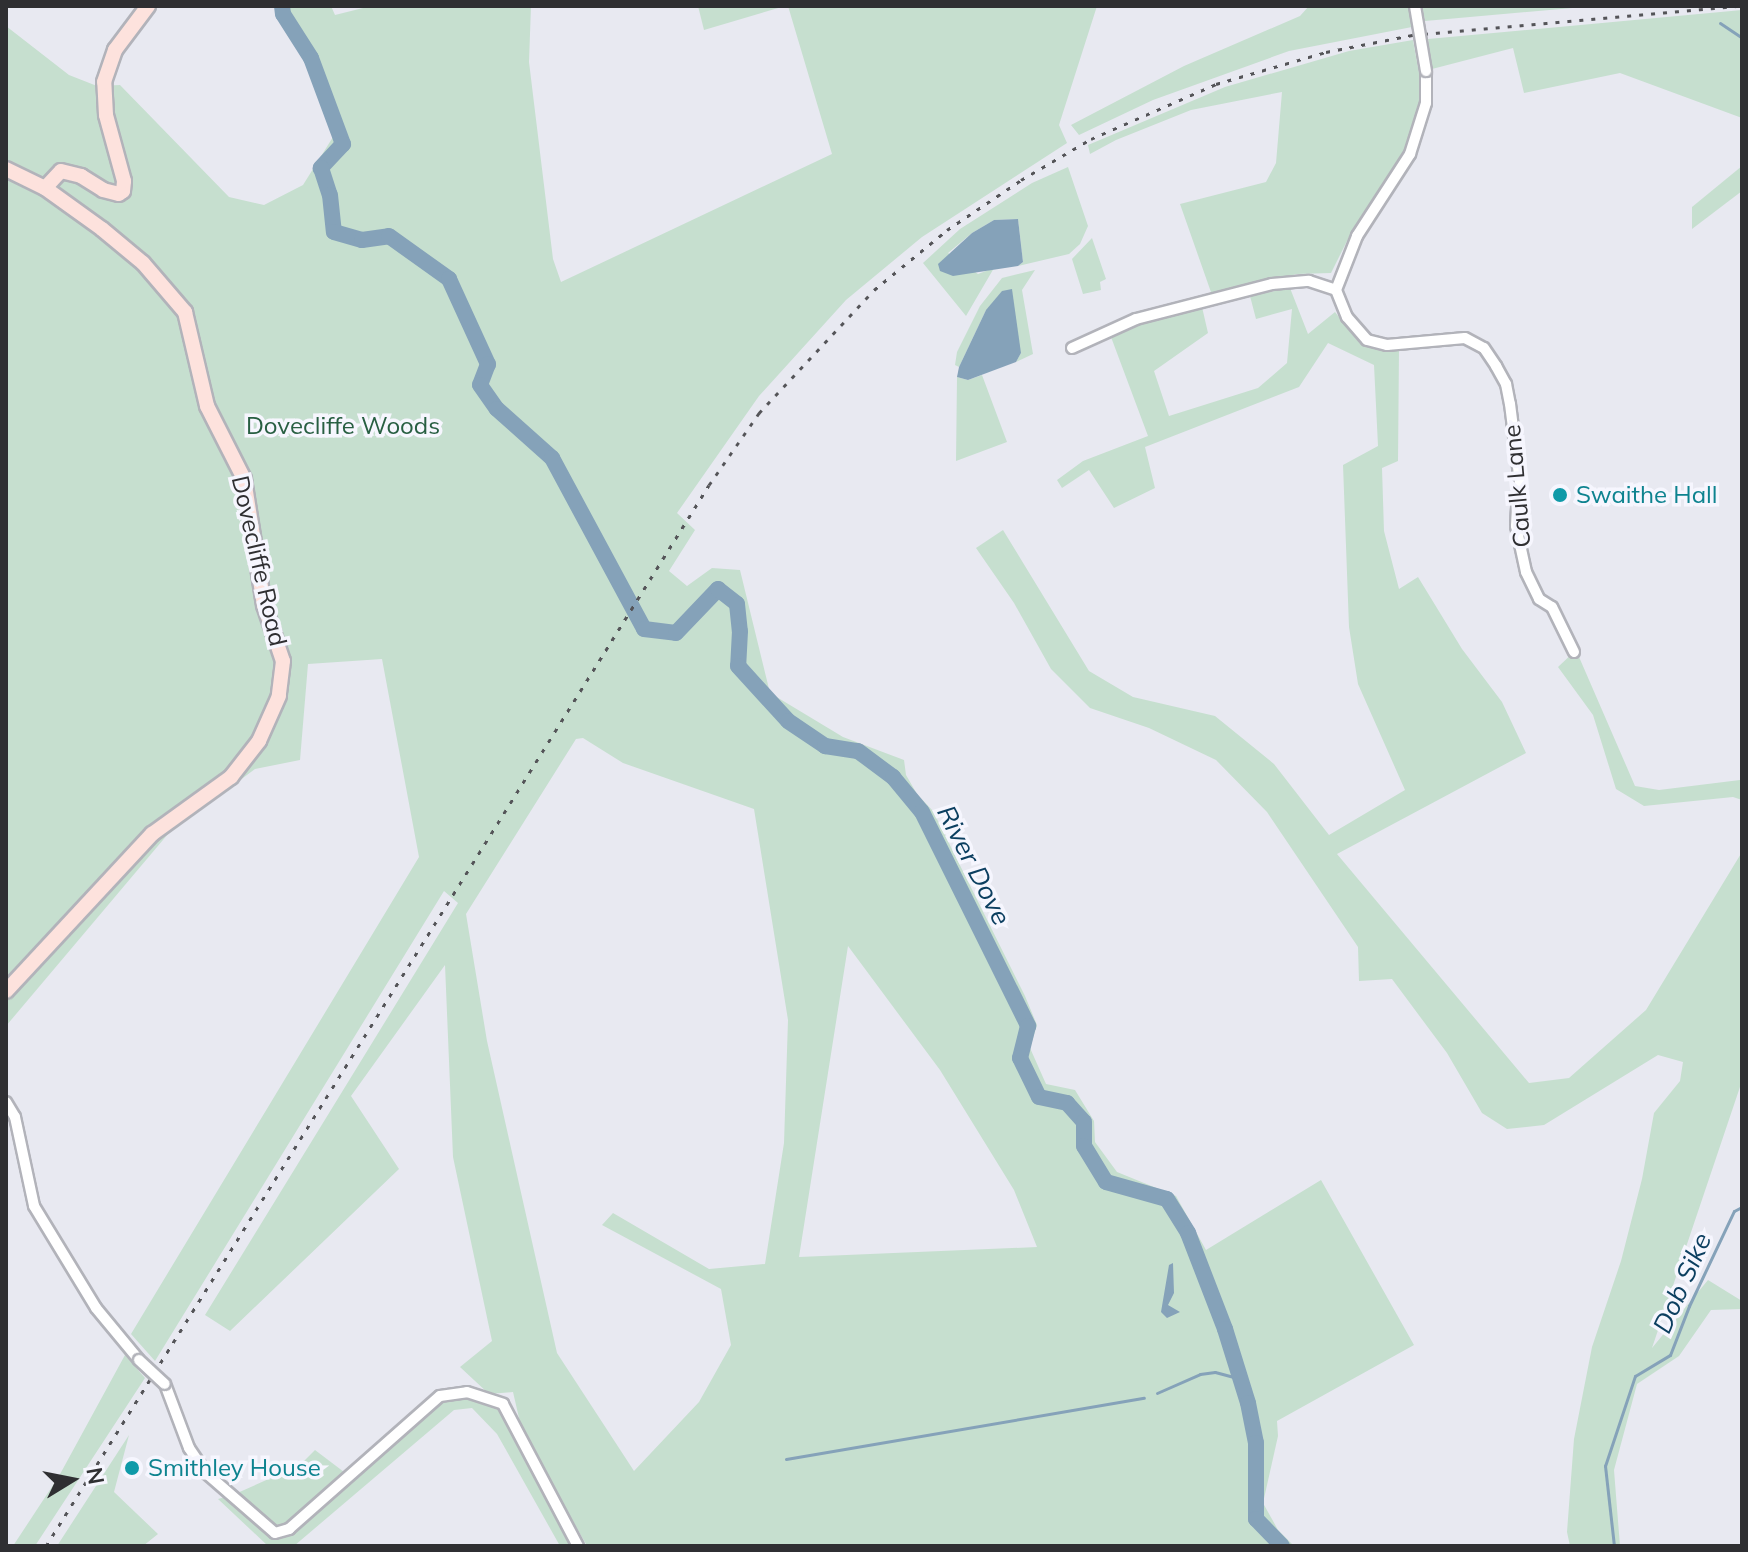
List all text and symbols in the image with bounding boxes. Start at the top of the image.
park label: Dovecliffe Woods [246,412,440,440]
street label: Caulk Lane [1497,423,1537,549]
street label: Dovecliffe Road [225,473,293,649]
place label: Swaithe Hall [1576,481,1718,509]
marker: Swaithe Hall [1551,486,1569,504]
water label: River Dove [931,800,1017,930]
water label: Dob Sike [1646,1228,1718,1338]
north arrow [32,1440,112,1520]
place label: Smithley House [148,1454,321,1482]
marker: Smithley House [123,1459,141,1477]
text: N [80,1465,111,1486]

